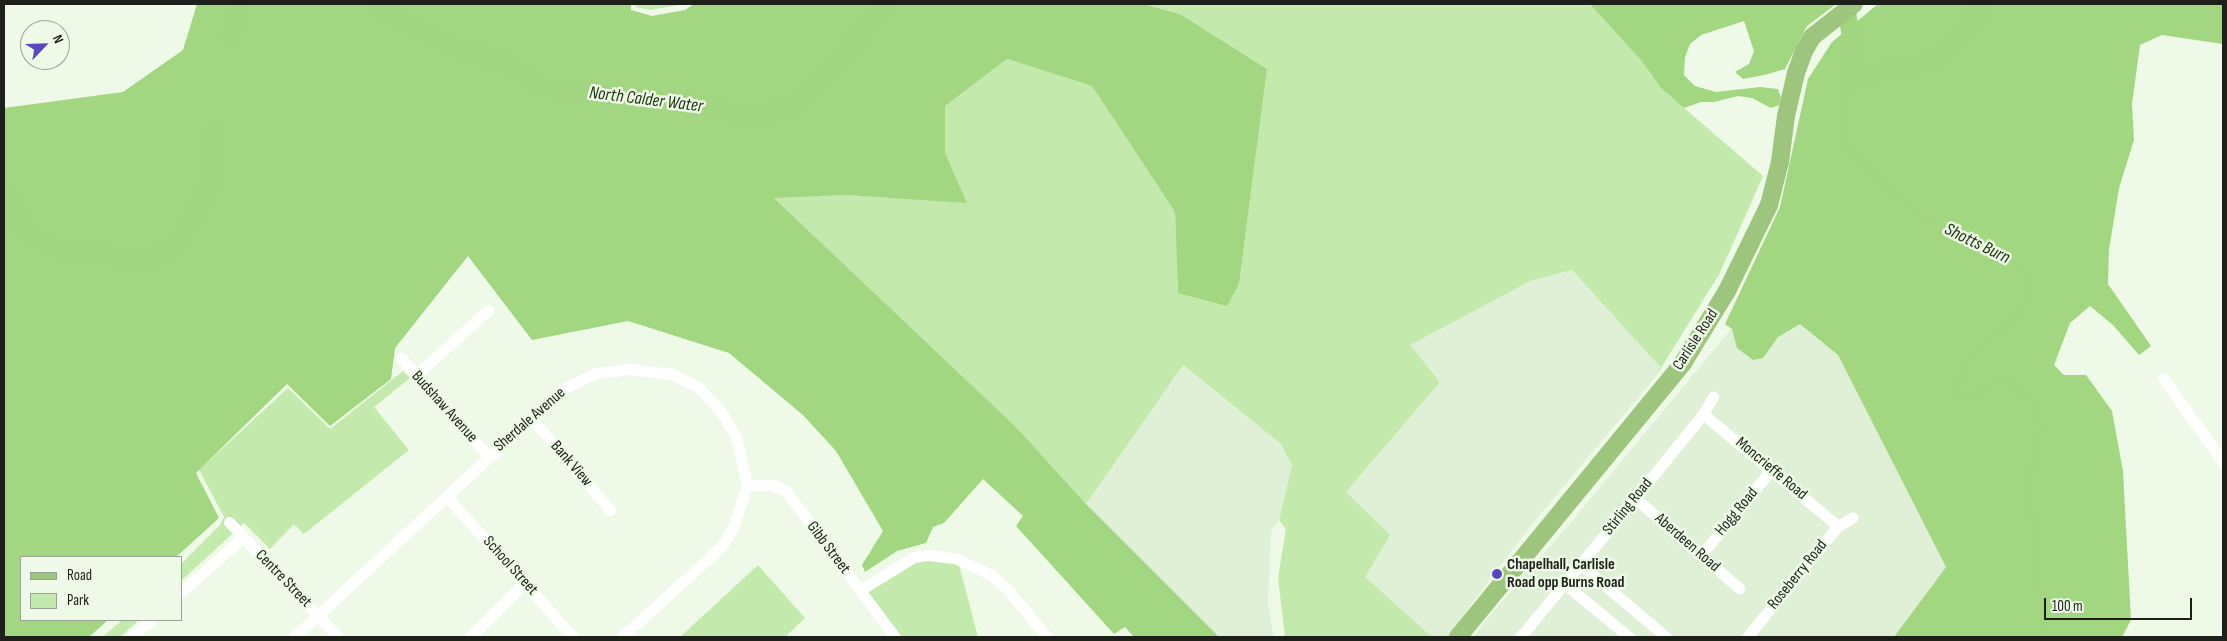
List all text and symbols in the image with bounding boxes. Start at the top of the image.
north arrow [20,20,70,70]
text: N [49,32,68,46]
water label: North Calder Water [588,82,704,118]
water label: Shotts Burn [1941,219,2013,269]
street label: Carlisle Road [1669,306,1723,374]
street label: Budshaw Avenue [407,367,481,447]
street label: Sherdale Avenue [490,384,570,456]
street label: Moncrieffe Road [1731,433,1811,505]
street label: Bank View [546,437,596,491]
street label: Stirling Road [1599,475,1657,539]
street label: Hogg Road [1711,484,1763,540]
street label: Aberdeen Road [1650,509,1724,577]
street label: Gibb Street [802,518,854,578]
street label: School Street [479,533,541,599]
street label: Roseberry Road [1764,536,1832,614]
street label: Centre Street [251,546,315,612]
place label: Chapelhall, Carlisle Road opp Burns Road [1507,555,1624,593]
legend [20,556,182,621]
text: Road [67,566,92,585]
marker: Chapelhall, Carlisle Road opp Burns Road [1491,568,1503,580]
scale bar [2047,588,2194,620]
text: Park [67,591,89,610]
text: 100 m [2052,597,2083,616]

